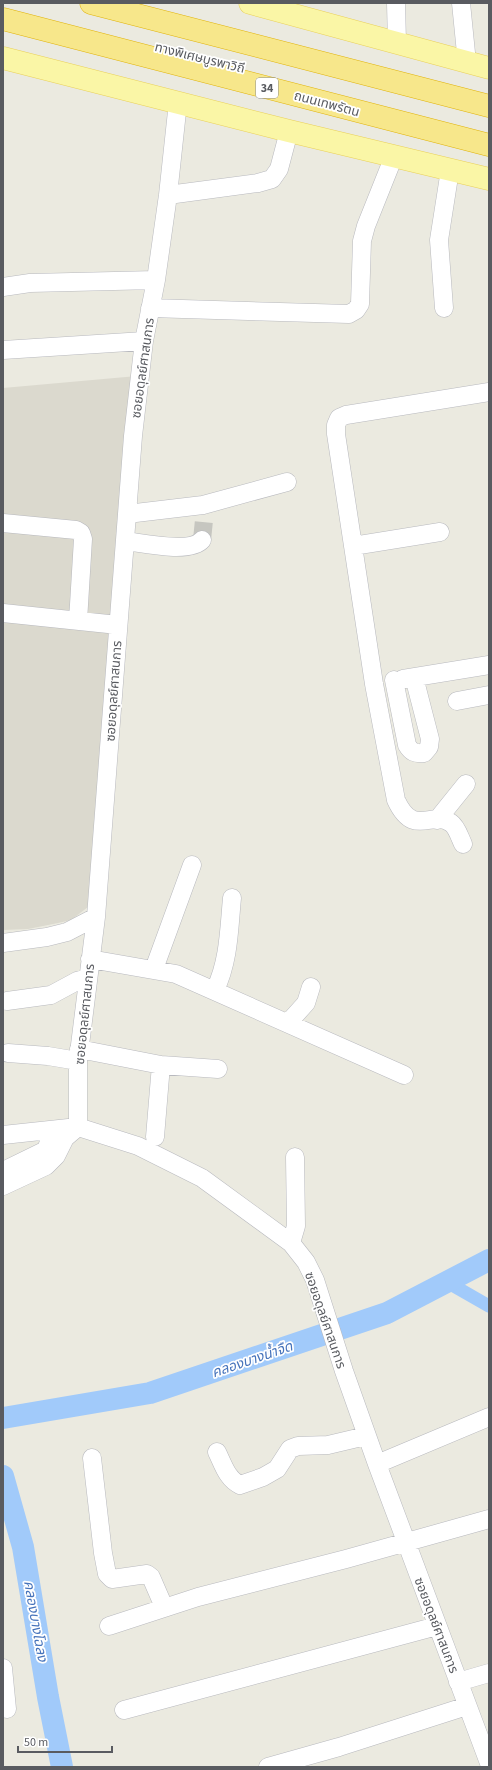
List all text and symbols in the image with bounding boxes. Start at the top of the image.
street label: ทางพิเศษบูรพาวิถี [153,38,247,78]
road number: 34 [256,78,278,98]
street label: ถนนเทพรัตน [292,87,361,121]
street label: ซอยอดุลย์ศาสนการ [127,317,159,420]
street label: ซอยอดุลย์ศาสนการ [101,640,127,742]
street label: ซอยอดุลย์ศาสนการ [71,963,99,1065]
street label: ซอยอดุลย์ศาสนการ [300,1270,350,1371]
water label: คลองบางน้ำจืด [209,1336,296,1383]
street label: ซอยอดุลย์ศาสนการ [410,1575,463,1676]
water label: คลองบางโฉลง [18,1579,52,1665]
scale bar [18,1728,112,1754]
text: 50 m [24,1734,48,1751]

